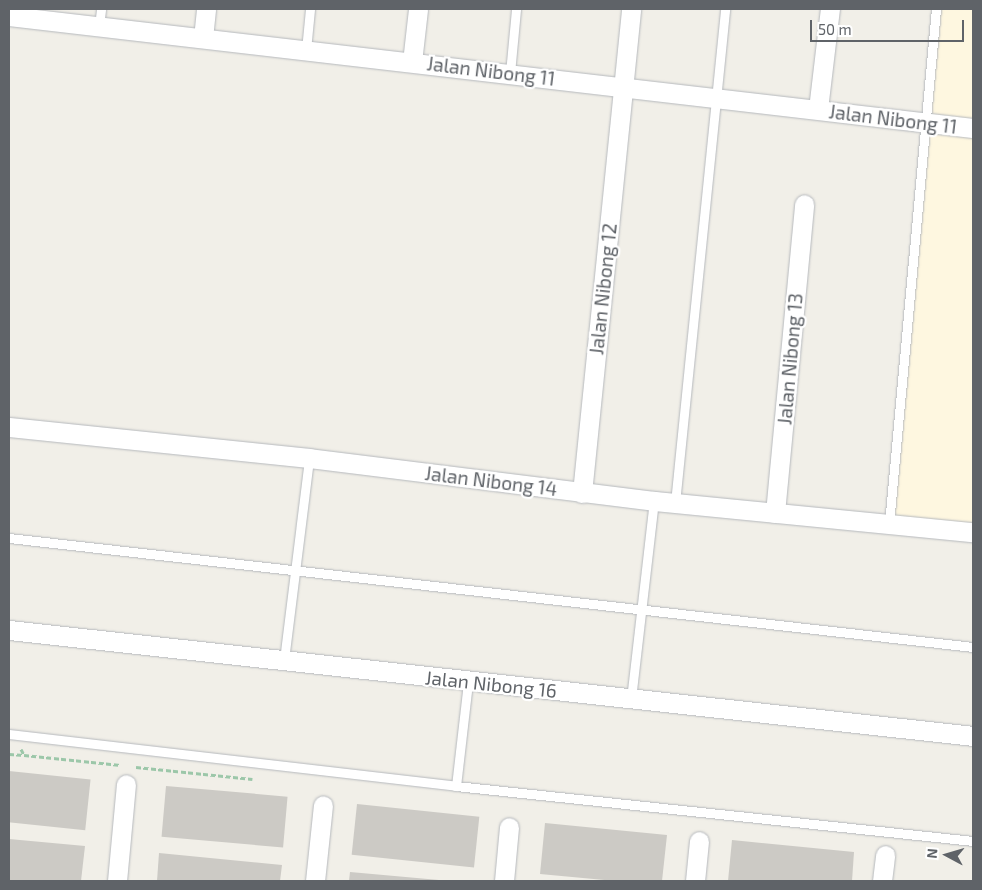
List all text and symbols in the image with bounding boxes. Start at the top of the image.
scale bar [812,10,966,42]
text: 50 m [818,20,852,38]
street label: Jalan Nibong 11 [426,52,556,90]
street label: Jalan Nibong 11 [828,100,958,138]
street label: Jalan Nibong 12 [585,222,621,356]
street label: Jalan Nibong 13 [773,292,807,426]
street label: Jalan Nibong 14 [424,462,558,500]
street label: Jalan Nibong 16 [424,666,558,702]
north arrow [922,830,972,880]
text: N [923,847,941,859]

